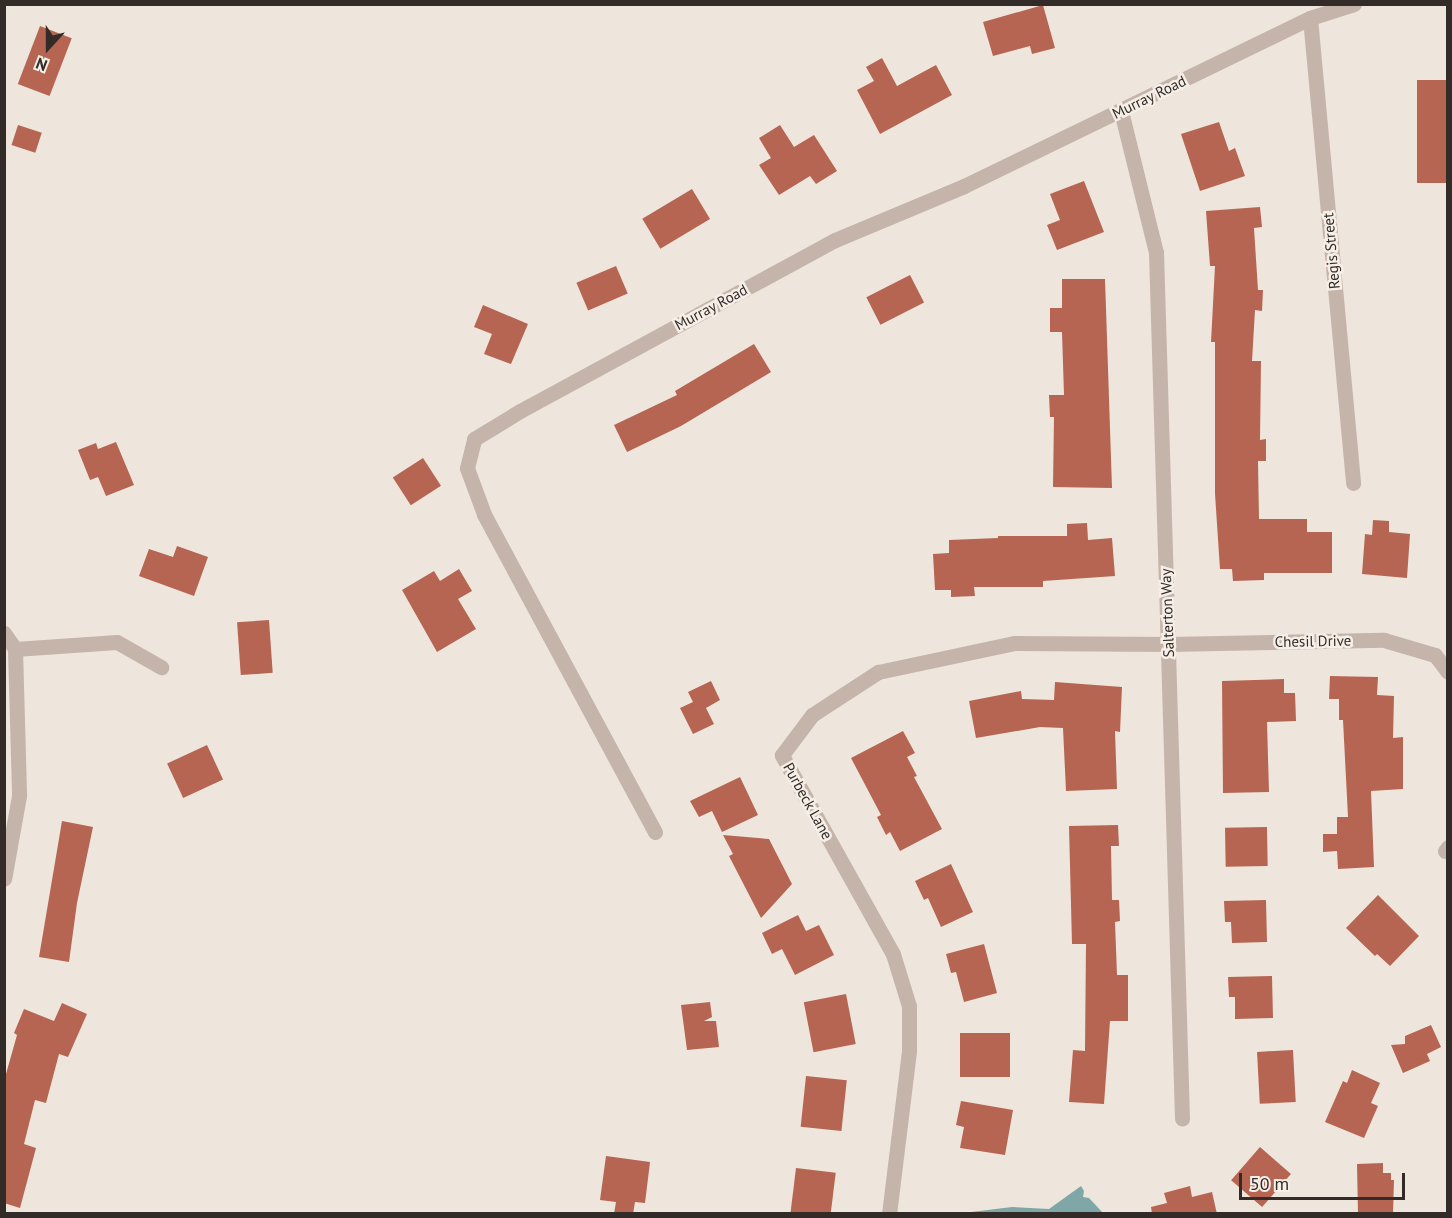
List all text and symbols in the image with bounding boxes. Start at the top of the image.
north arrow [18,18,78,78]
text: N [33,54,50,76]
street label: Murray Road [1109,71,1189,123]
street label: Regis Street [1319,212,1343,290]
street label: Murray Road [671,280,751,334]
street label: Salterton Way [1156,568,1178,658]
street label: Chesil Drive [1274,631,1352,651]
street label: Purbeck Lane [779,759,837,843]
scale bar [1242,1161,1408,1199]
text: 50 m [1250,1172,1289,1195]

